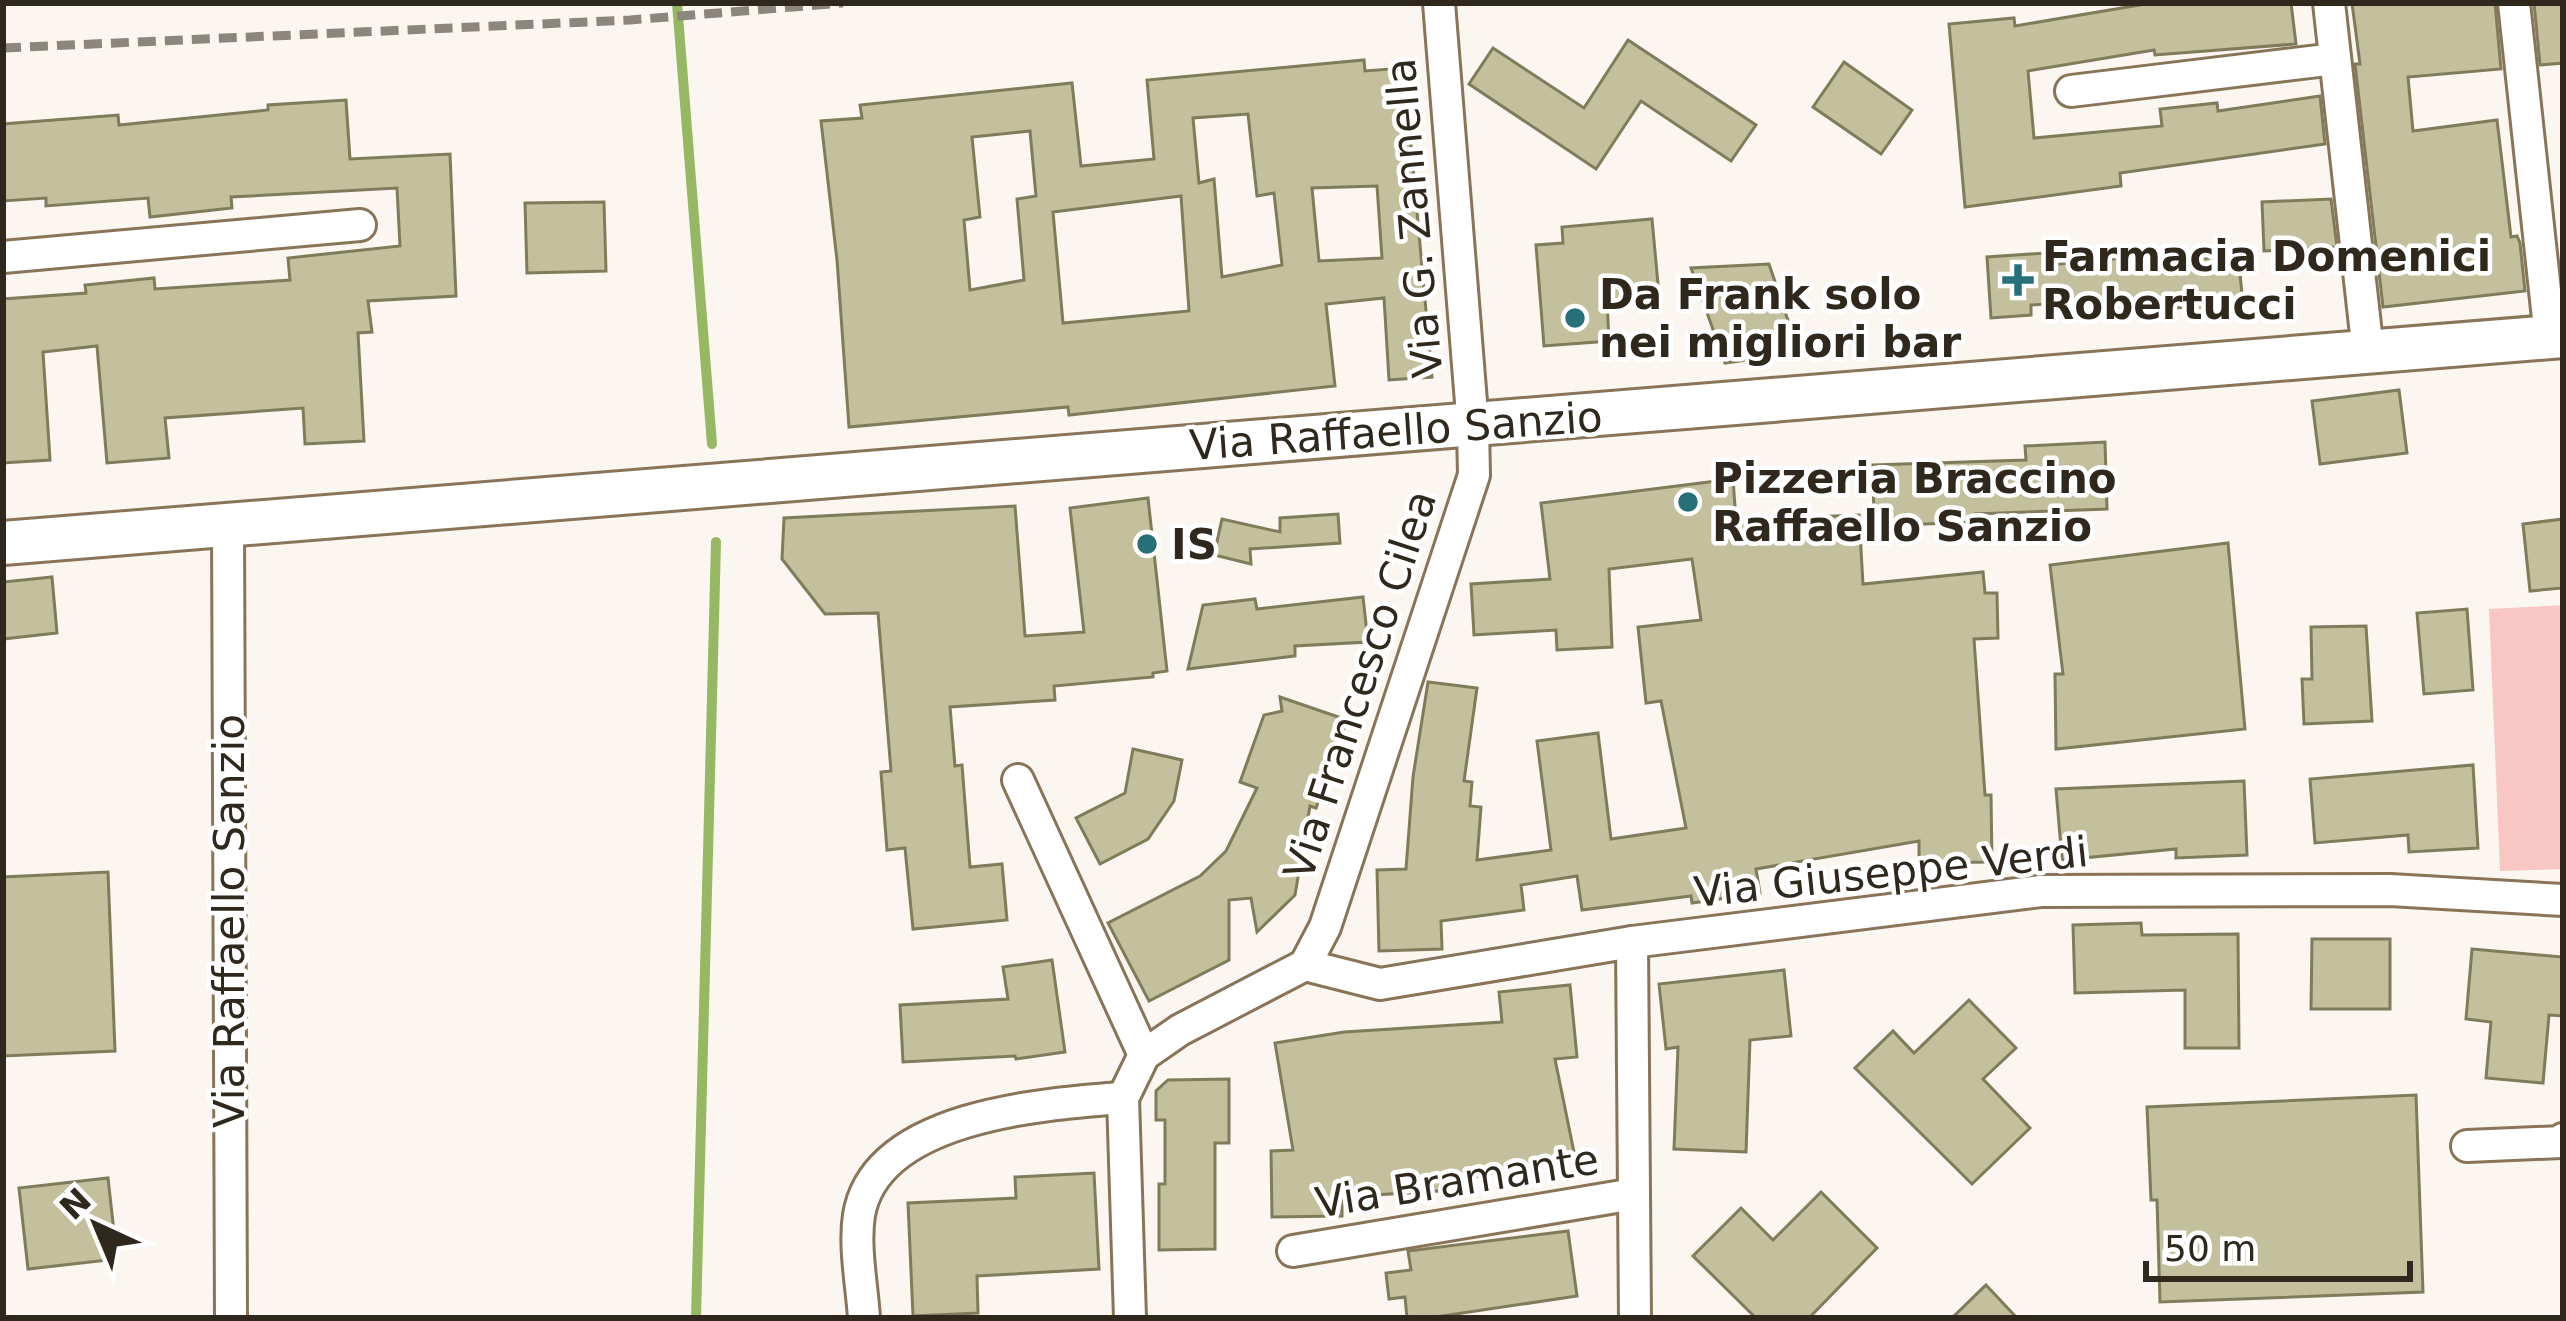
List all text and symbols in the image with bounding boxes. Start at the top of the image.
street label: Via G. Zannella [1376,56,1452,380]
place label: Farmacia Domenici Robertucci [2042,232,2491,329]
marker: Farmacia Domenici Robertucci [2005,267,2031,293]
place label: Da Frank solo nei migliori bar [1599,270,1961,367]
marker: Da Frank solo nei migliori bar [1562,305,1588,331]
street label: Via Raffaello Sanzio [1188,392,1604,470]
place label: Pizzeria Braccino Raffaello Sanzio [1712,454,2117,551]
street label: Via Francesco Cilea [1274,484,1446,886]
marker: Pizzeria Braccino Raffaello Sanzio [1675,489,1701,515]
place label: IS [1171,520,1217,569]
marker: IS [1134,531,1160,557]
street label: Via Raffaello Sanzio [205,714,254,1128]
street label: Via Giuseppe Verdi [1692,827,2090,917]
street label: Via Bramante [1312,1134,1602,1228]
north arrow [36,1165,156,1285]
text: N [52,1180,99,1227]
scale bar [2146,1207,2410,1281]
text: 50 m [2164,1228,2256,1269]

